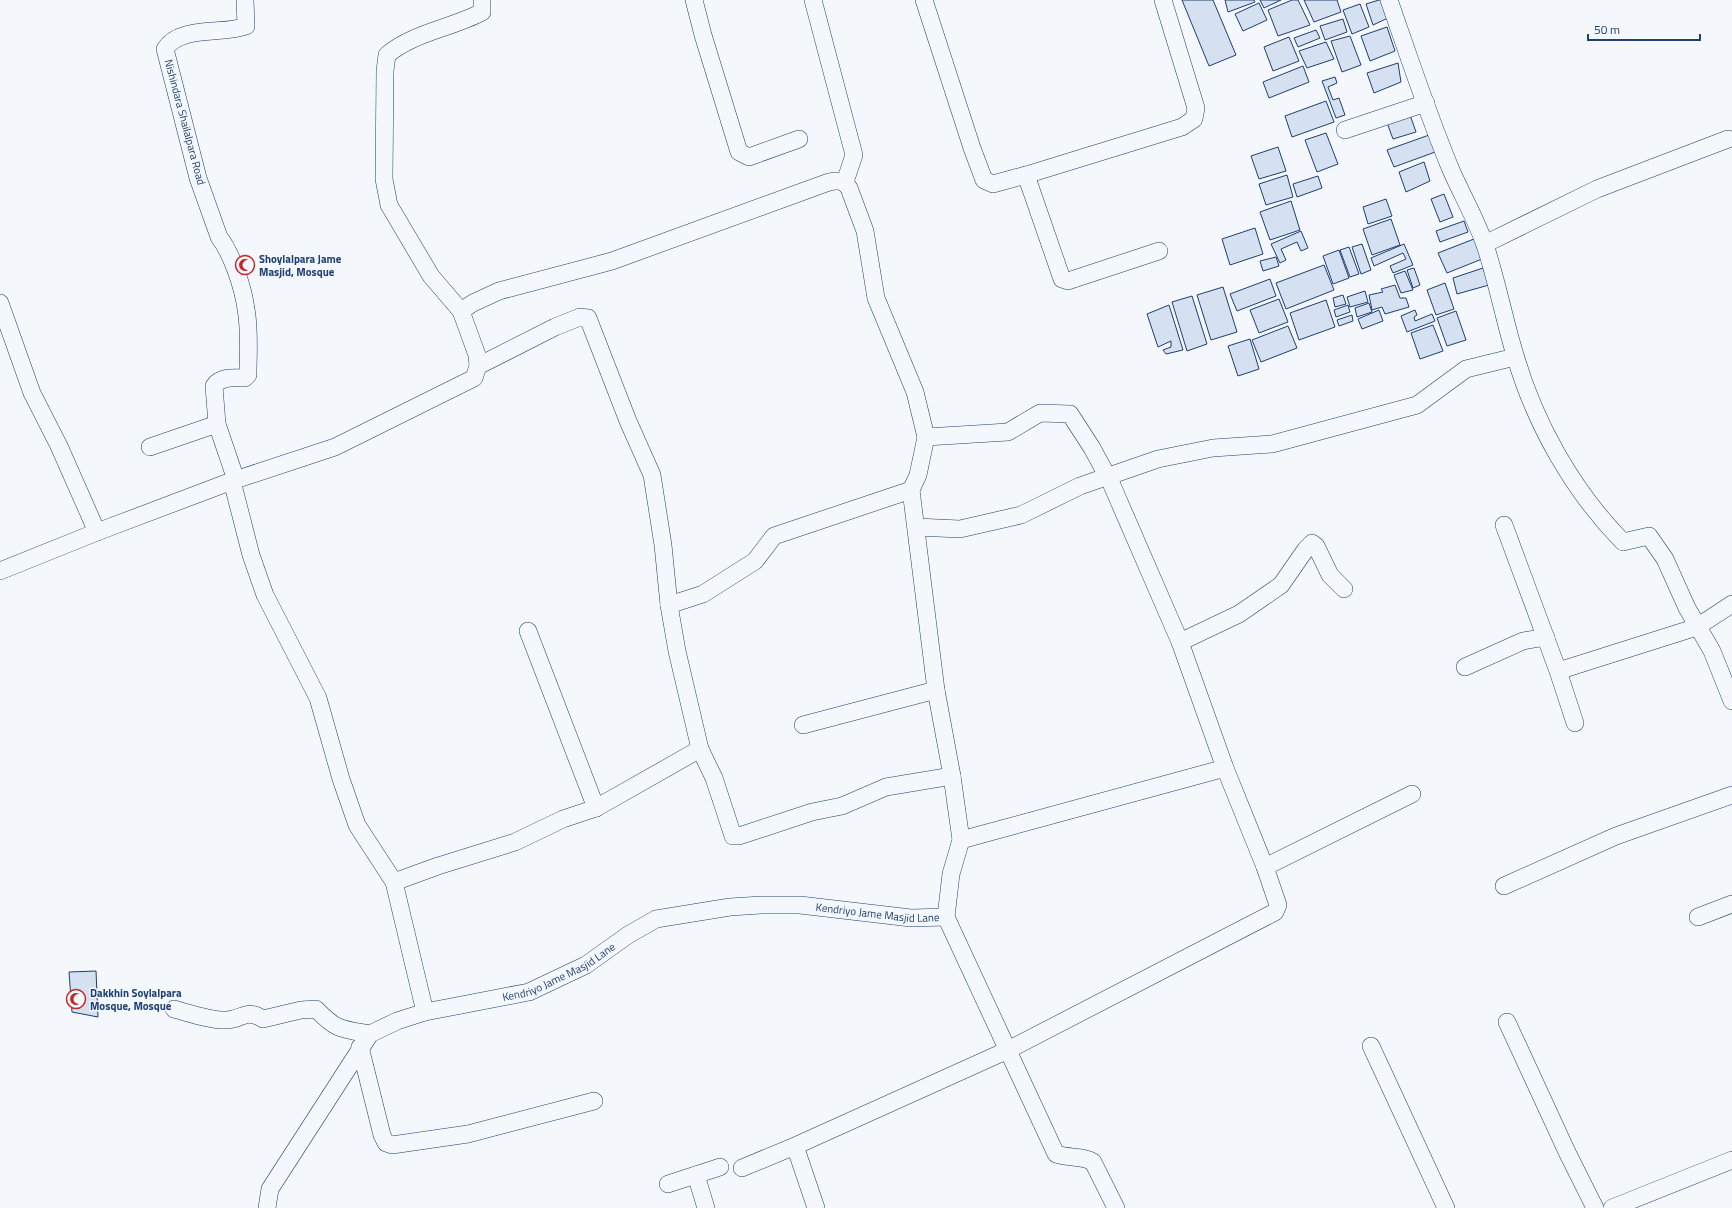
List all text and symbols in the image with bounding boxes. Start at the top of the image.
scale bar [1588,16,1700,42]
text: 50 m [1594,20,1620,39]
street label: Nishindara Shailalpara Road [161,57,210,187]
place label: Shoylalpara Jame Masjid, Mosque [259,251,342,280]
mosque icon: Shoylalpara Jame Masjid, Mosque [234,254,256,276]
street label: Kendriyo Jame Masjid Lane [815,899,940,926]
street label: Kendriyo Jame Masjid Lane [501,938,619,1005]
place label: Dakkhin Soylalpara Mosque, Mosque [90,985,182,1014]
mosque icon: Dakkhin Soylalpara Mosque, Mosque [65,988,87,1010]

